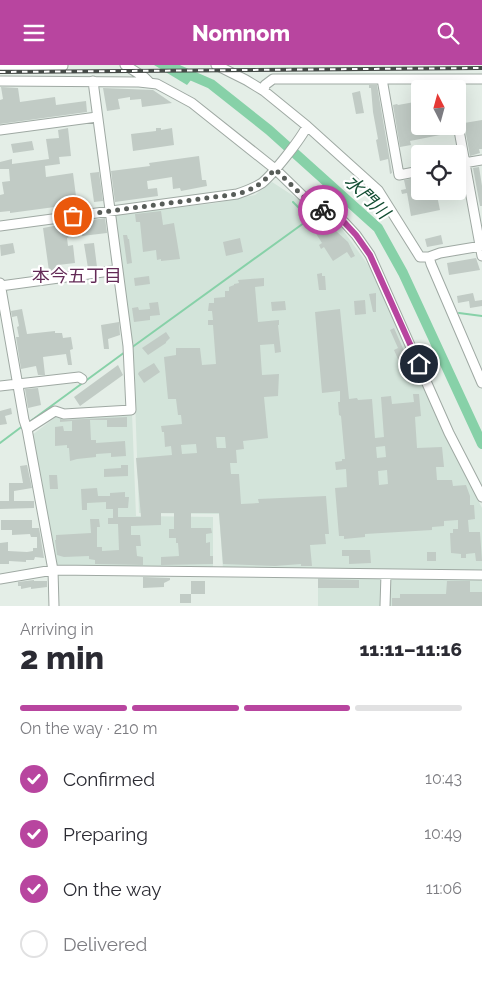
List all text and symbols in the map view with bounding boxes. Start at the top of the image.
icon: menu [20,19,48,47]
icon: search [434,19,462,47]
text: Nomnom [192,20,290,46]
north arrow [411,80,466,135]
map controls [411,80,466,200]
button: locate [411,145,466,200]
water label: 水門川 [341,170,396,224]
courier [298,185,348,235]
pin [52,195,94,237]
icon: bike [309,196,337,224]
icon: bag [59,202,87,230]
district label: 本今五丁目 [32,265,122,286]
pin [398,343,440,385]
icon: home [405,350,433,378]
text: Arriving in [20,620,94,639]
text: 11:11–11:16 [360,638,462,660]
text: 2 min [20,639,104,676]
text: On the way · 210 m [20,719,158,738]
icon: check [20,765,48,793]
text: Confirmed [63,768,155,790]
text: 10:43 [425,769,462,788]
icon: check [20,820,48,848]
text: Preparing [63,823,148,845]
text: 10:49 [424,824,462,843]
icon: check [20,875,48,903]
text: On the way [63,878,162,900]
text: 11:06 [426,879,462,898]
text: Delivered [63,933,147,955]

